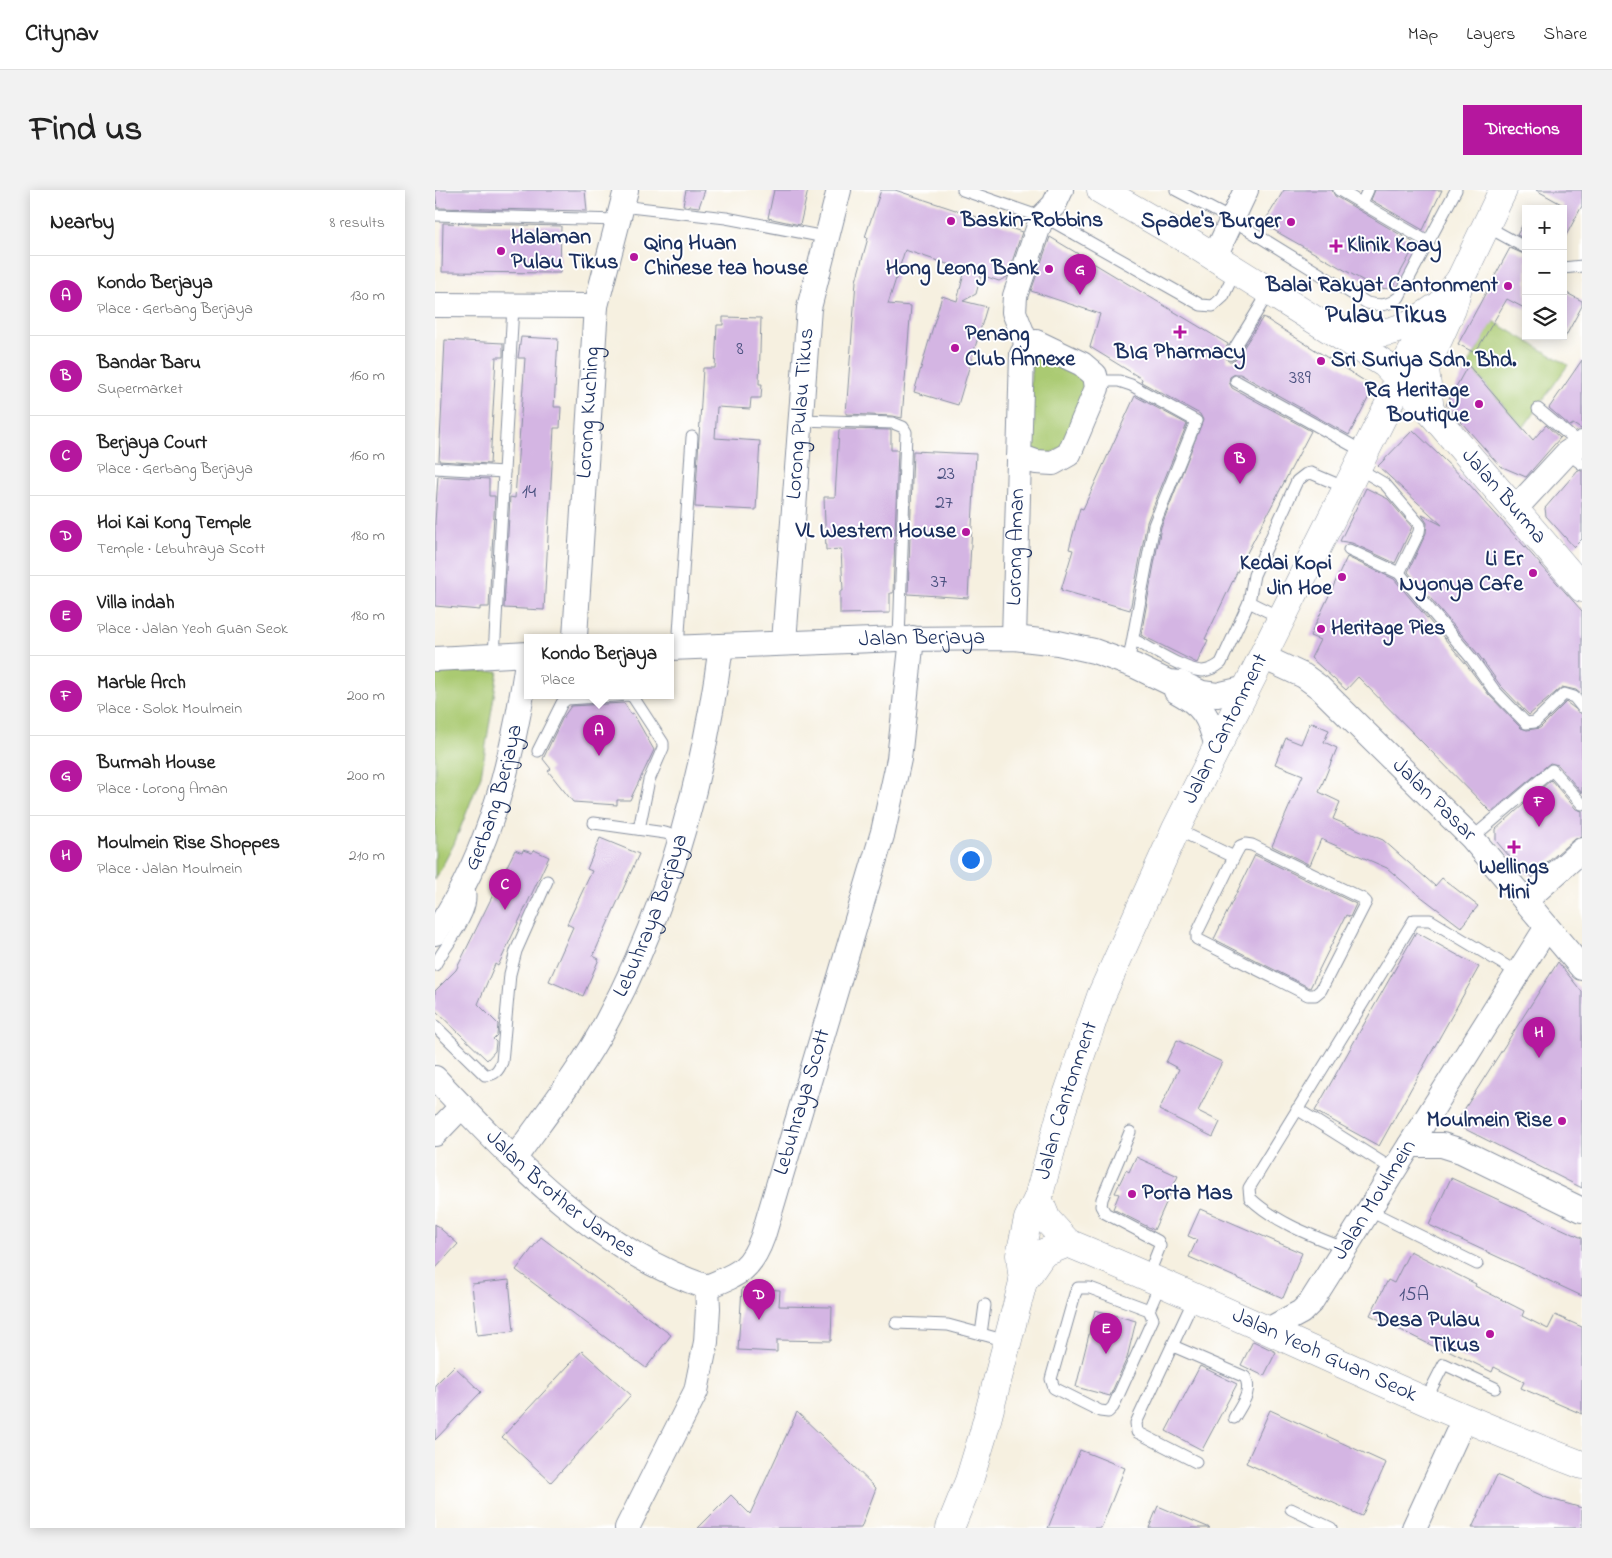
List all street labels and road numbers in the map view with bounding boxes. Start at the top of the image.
street label: Lorong Pulau Tikus [779,327,823,500]
street label: Lorong Kuching [569,345,610,479]
street label: Jalan Burma [1453,442,1554,552]
street label: Lorong Aman [999,488,1034,606]
street label: Jalan Berjaya [858,622,985,657]
street label: Jalan Cantonment [1175,648,1278,810]
street label: Gerbang Berjaya [456,722,532,876]
street label: Jalan Pasar [1384,751,1483,850]
street label: Lebuhraya Berjaya [605,830,697,1003]
street label: Jalan Cantonment [1028,1017,1107,1183]
street label: Lebuhraya Scott [766,1025,840,1179]
street label: Jalan Brother James [477,1123,642,1267]
street label: Jalan Moulmein [1325,1134,1425,1267]
street label: Jalan Yeoh Guan Seok [1226,1300,1422,1411]

